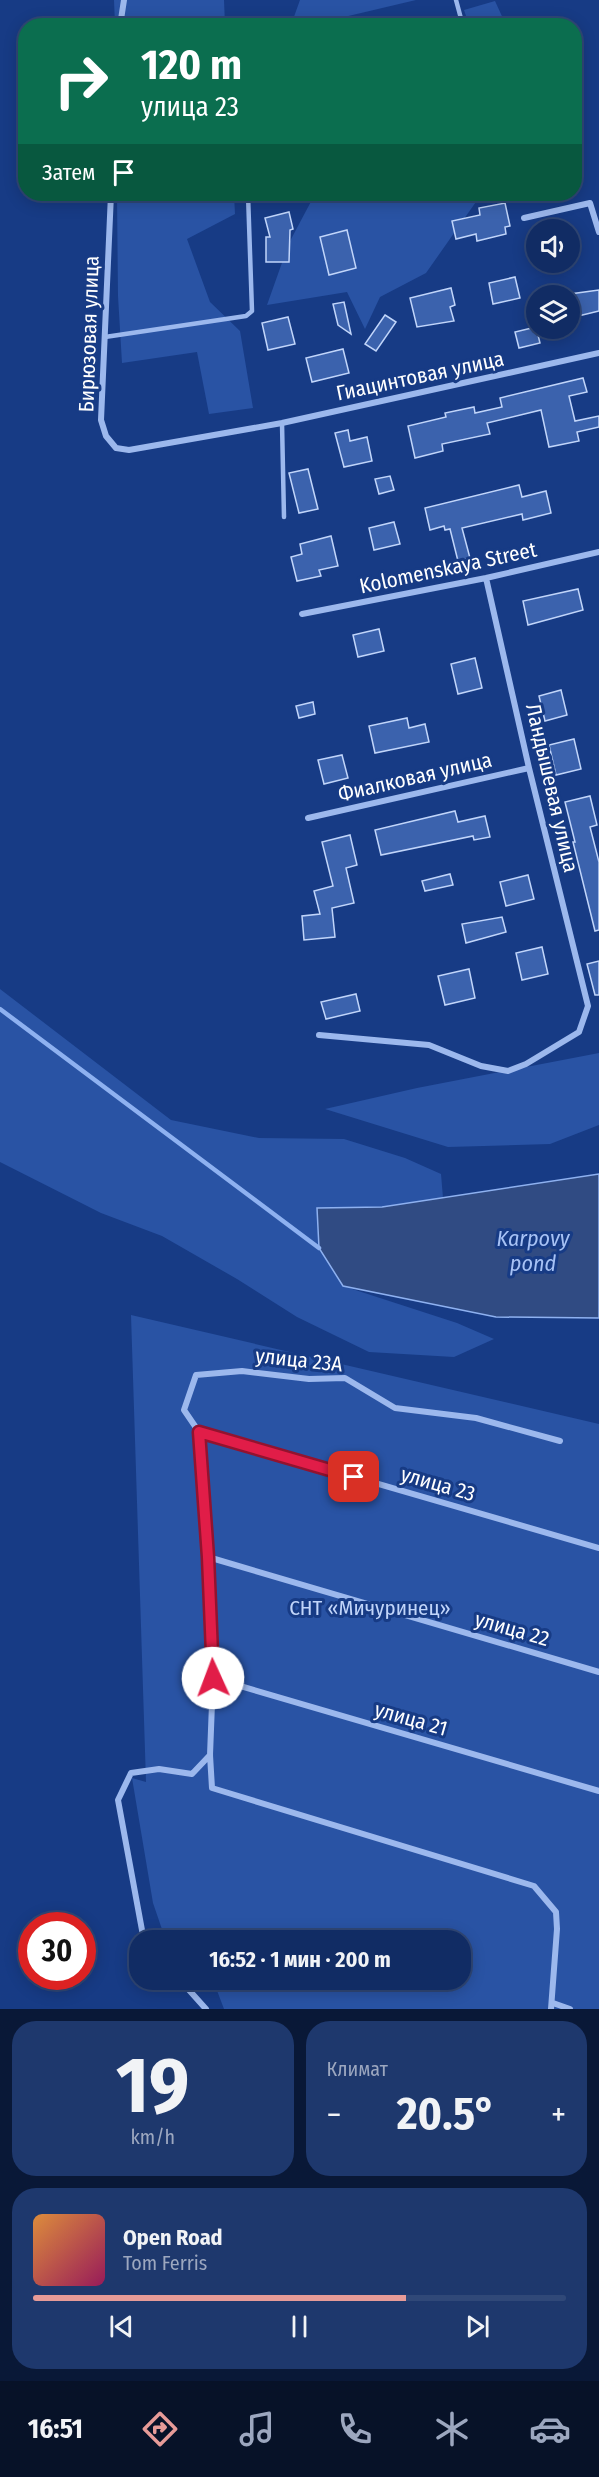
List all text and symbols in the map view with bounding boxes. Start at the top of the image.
text: 120 m [141,40,242,90]
icon: right [42,42,120,120]
text: улица 23 [141,91,239,123]
icon: arrive [107,156,140,189]
text: Затем [42,159,95,186]
map controls [526,219,580,339]
button: sound [526,219,580,273]
street label: Бирюзовая улица [73,255,105,413]
button: layers [526,285,580,339]
street label: Гиацинтовая улица [334,346,506,406]
street label: Kolomenskaya Street [357,537,539,599]
street label: Ландышевая улица [520,701,584,875]
street label: Фиалковая улица [336,747,494,807]
water label: Karpovy pond [497,1225,571,1277]
street label: улица 23А [254,1343,344,1377]
pin [328,1451,379,1502]
icon: arrive [337,1460,370,1493]
street label: улица 23 [398,1461,478,1507]
park label: СНТ «Мичуринец» [289,1595,451,1621]
street label: улица 22 [472,1606,552,1652]
position arrow [181,1646,245,1710]
street label: улица 21 [372,1696,450,1742]
speed limit sign: 30 [18,1912,96,1990]
text: 16:52 · 1 мин · 200 m [209,1946,391,1973]
text: 19 [116,2039,189,2133]
text: Климат [327,2057,388,2081]
text: 20.5° [397,2087,496,2141]
text: − [327,2095,341,2135]
text: + [551,2095,566,2135]
text: km/h [130,2125,175,2149]
text: Open Road [123,2224,223,2251]
text: Tom Ferris [123,2251,207,2275]
icon: previous [105,2310,138,2343]
icon: pause [283,2310,316,2343]
icon: next [461,2310,494,2343]
icon: directions [139,2408,181,2450]
icon: music [236,2408,278,2450]
icon: phone [334,2408,376,2450]
icon: climate [431,2408,473,2450]
icon: car [529,2408,571,2450]
text: 16:51 [28,2413,83,2445]

